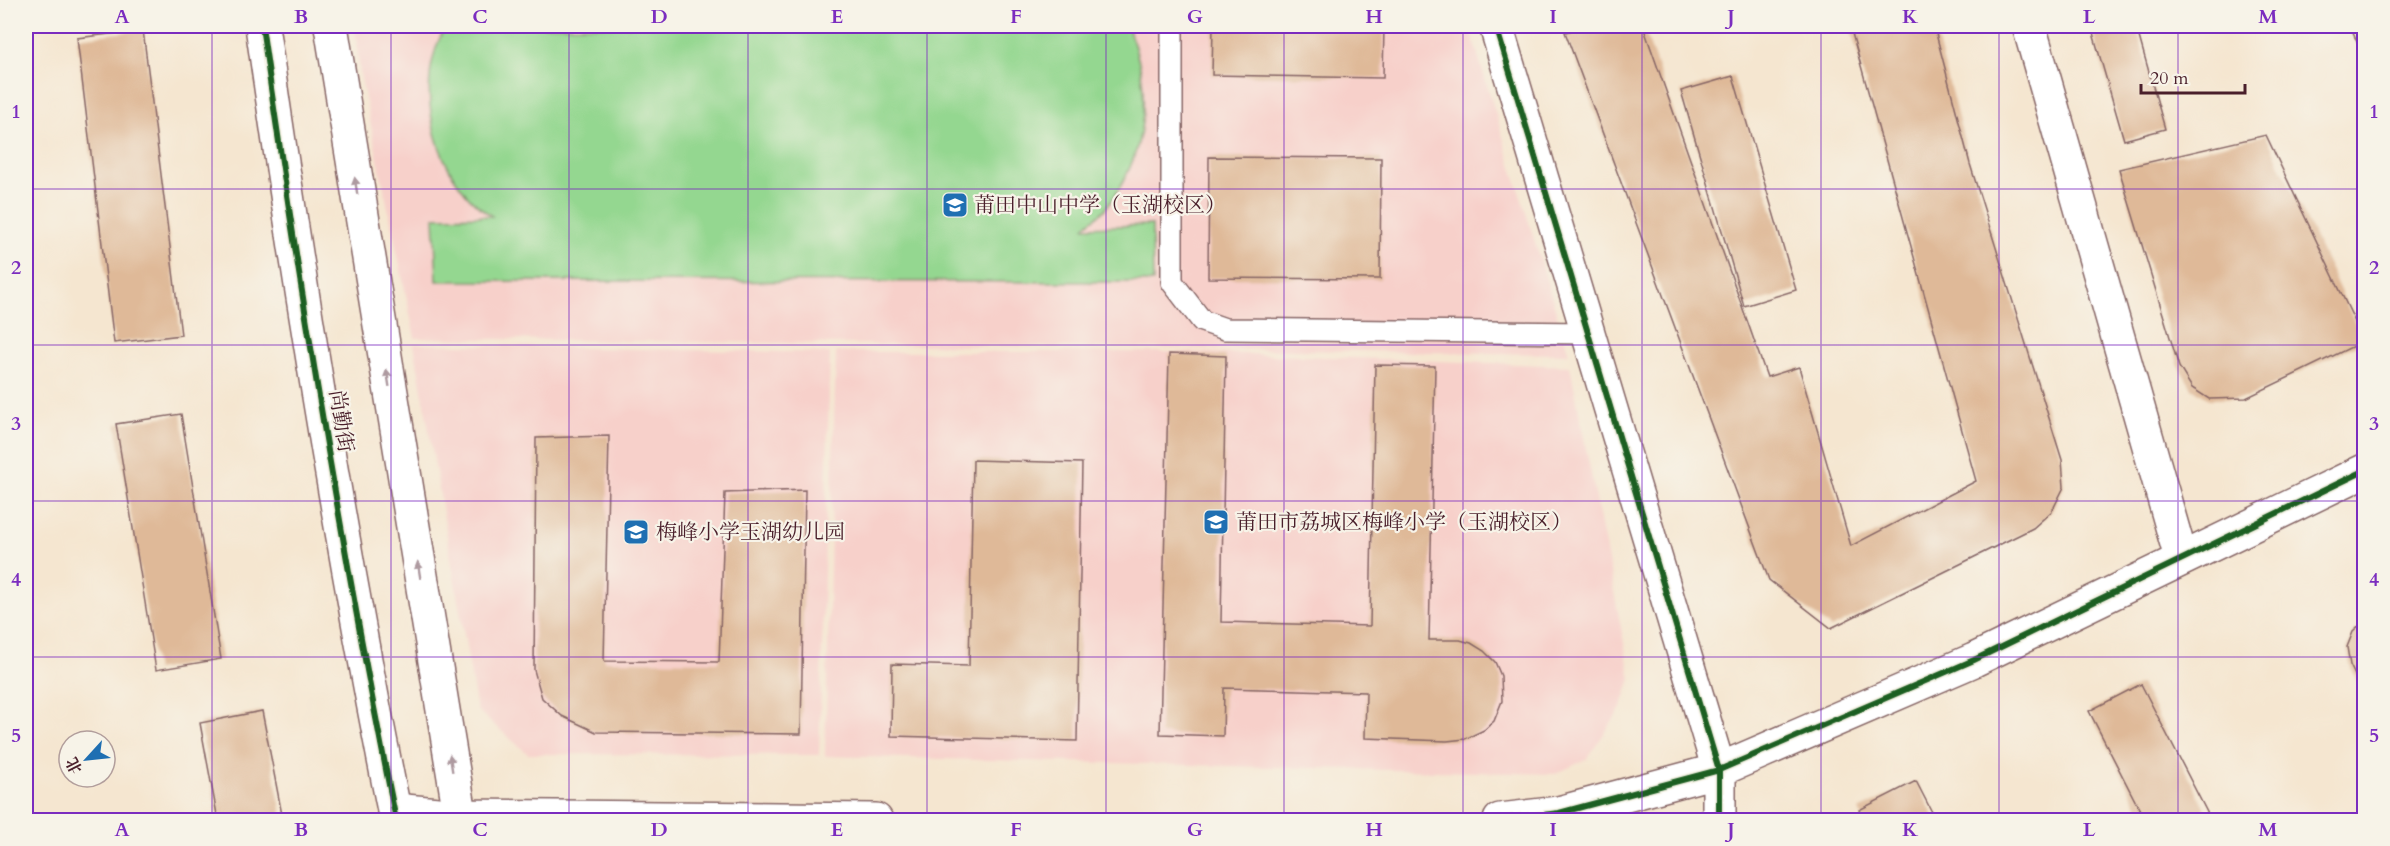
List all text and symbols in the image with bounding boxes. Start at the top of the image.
text: A [114,3,130,30]
text: B [294,3,308,30]
text: C [472,3,488,30]
text: D [650,3,668,30]
text: E [831,3,843,30]
text: F [1010,3,1022,30]
text: G [1187,3,1203,30]
text: H [1365,3,1383,30]
text: I [1549,3,1557,30]
text: J [1724,3,1735,30]
text: K [1902,3,1919,30]
text: L [2083,3,2096,30]
text: M [2258,3,2278,30]
scale bar [2141,57,2244,95]
text: 20 m [2150,66,2189,91]
text: 1 [11,98,21,125]
text: 1 [2369,98,2379,125]
one-way arrow [352,176,361,195]
school or university icon: 莆田中山中学（玉湖校区） [940,190,970,220]
place label: 莆田中山中学（玉湖校区） [974,191,1226,220]
text: 2 [11,254,21,281]
text: 2 [2369,254,2379,281]
one-way arrow [383,368,392,387]
street label: 尚勤街 [322,388,360,454]
text: 3 [11,410,21,437]
text: 3 [2369,410,2379,437]
school or university icon: 莆田市荔城区梅峰小学（玉湖校区） [1201,507,1231,537]
place label: 莆田市荔城区梅峰小学（玉湖校区） [1236,508,1572,537]
school or university icon: 梅峰小学玉湖幼儿园 [621,517,651,547]
place label: 梅峰小学玉湖幼儿园 [656,518,845,547]
one-way arrow [415,561,424,580]
text: 4 [11,566,21,593]
text: 4 [2369,566,2379,593]
text: 5 [11,722,21,749]
text: 5 [2369,722,2379,749]
north arrow [57,729,117,789]
text: 北 [61,753,88,777]
one-way arrow [446,753,455,772]
text: A [114,816,130,843]
text: B [294,816,308,843]
text: C [472,816,488,843]
text: D [650,816,668,843]
text: E [831,816,843,843]
text: F [1010,816,1022,843]
text: G [1187,816,1203,843]
text: H [1365,816,1383,843]
text: I [1549,816,1557,843]
text: J [1724,816,1735,843]
text: K [1902,816,1919,843]
text: L [2083,816,2096,843]
text: M [2258,816,2278,843]

